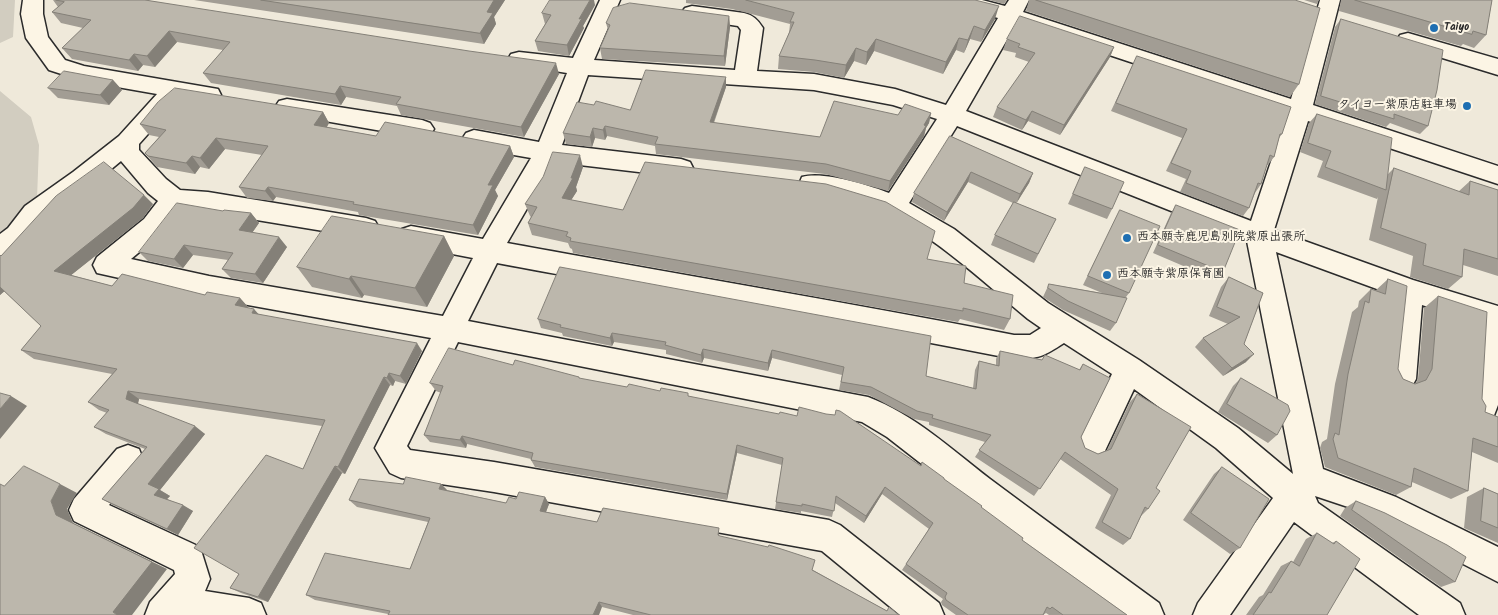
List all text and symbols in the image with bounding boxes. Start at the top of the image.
place label: Taiyo [1444,21,1469,35]
marker: Taiyo [1428,22,1440,34]
place label: タイヨー紫原店駐車場 [1338,99,1457,113]
marker: タイヨー紫原店駐車場 [1461,100,1473,112]
place label: 西本願寺鹿児島別院紫原出張所 [1137,231,1305,245]
marker: 西本願寺鹿児島別院紫原出張所 [1121,232,1133,244]
place label: 西本願寺紫原保育園 [1117,268,1225,282]
marker: 西本願寺紫原保育園 [1101,269,1113,281]

